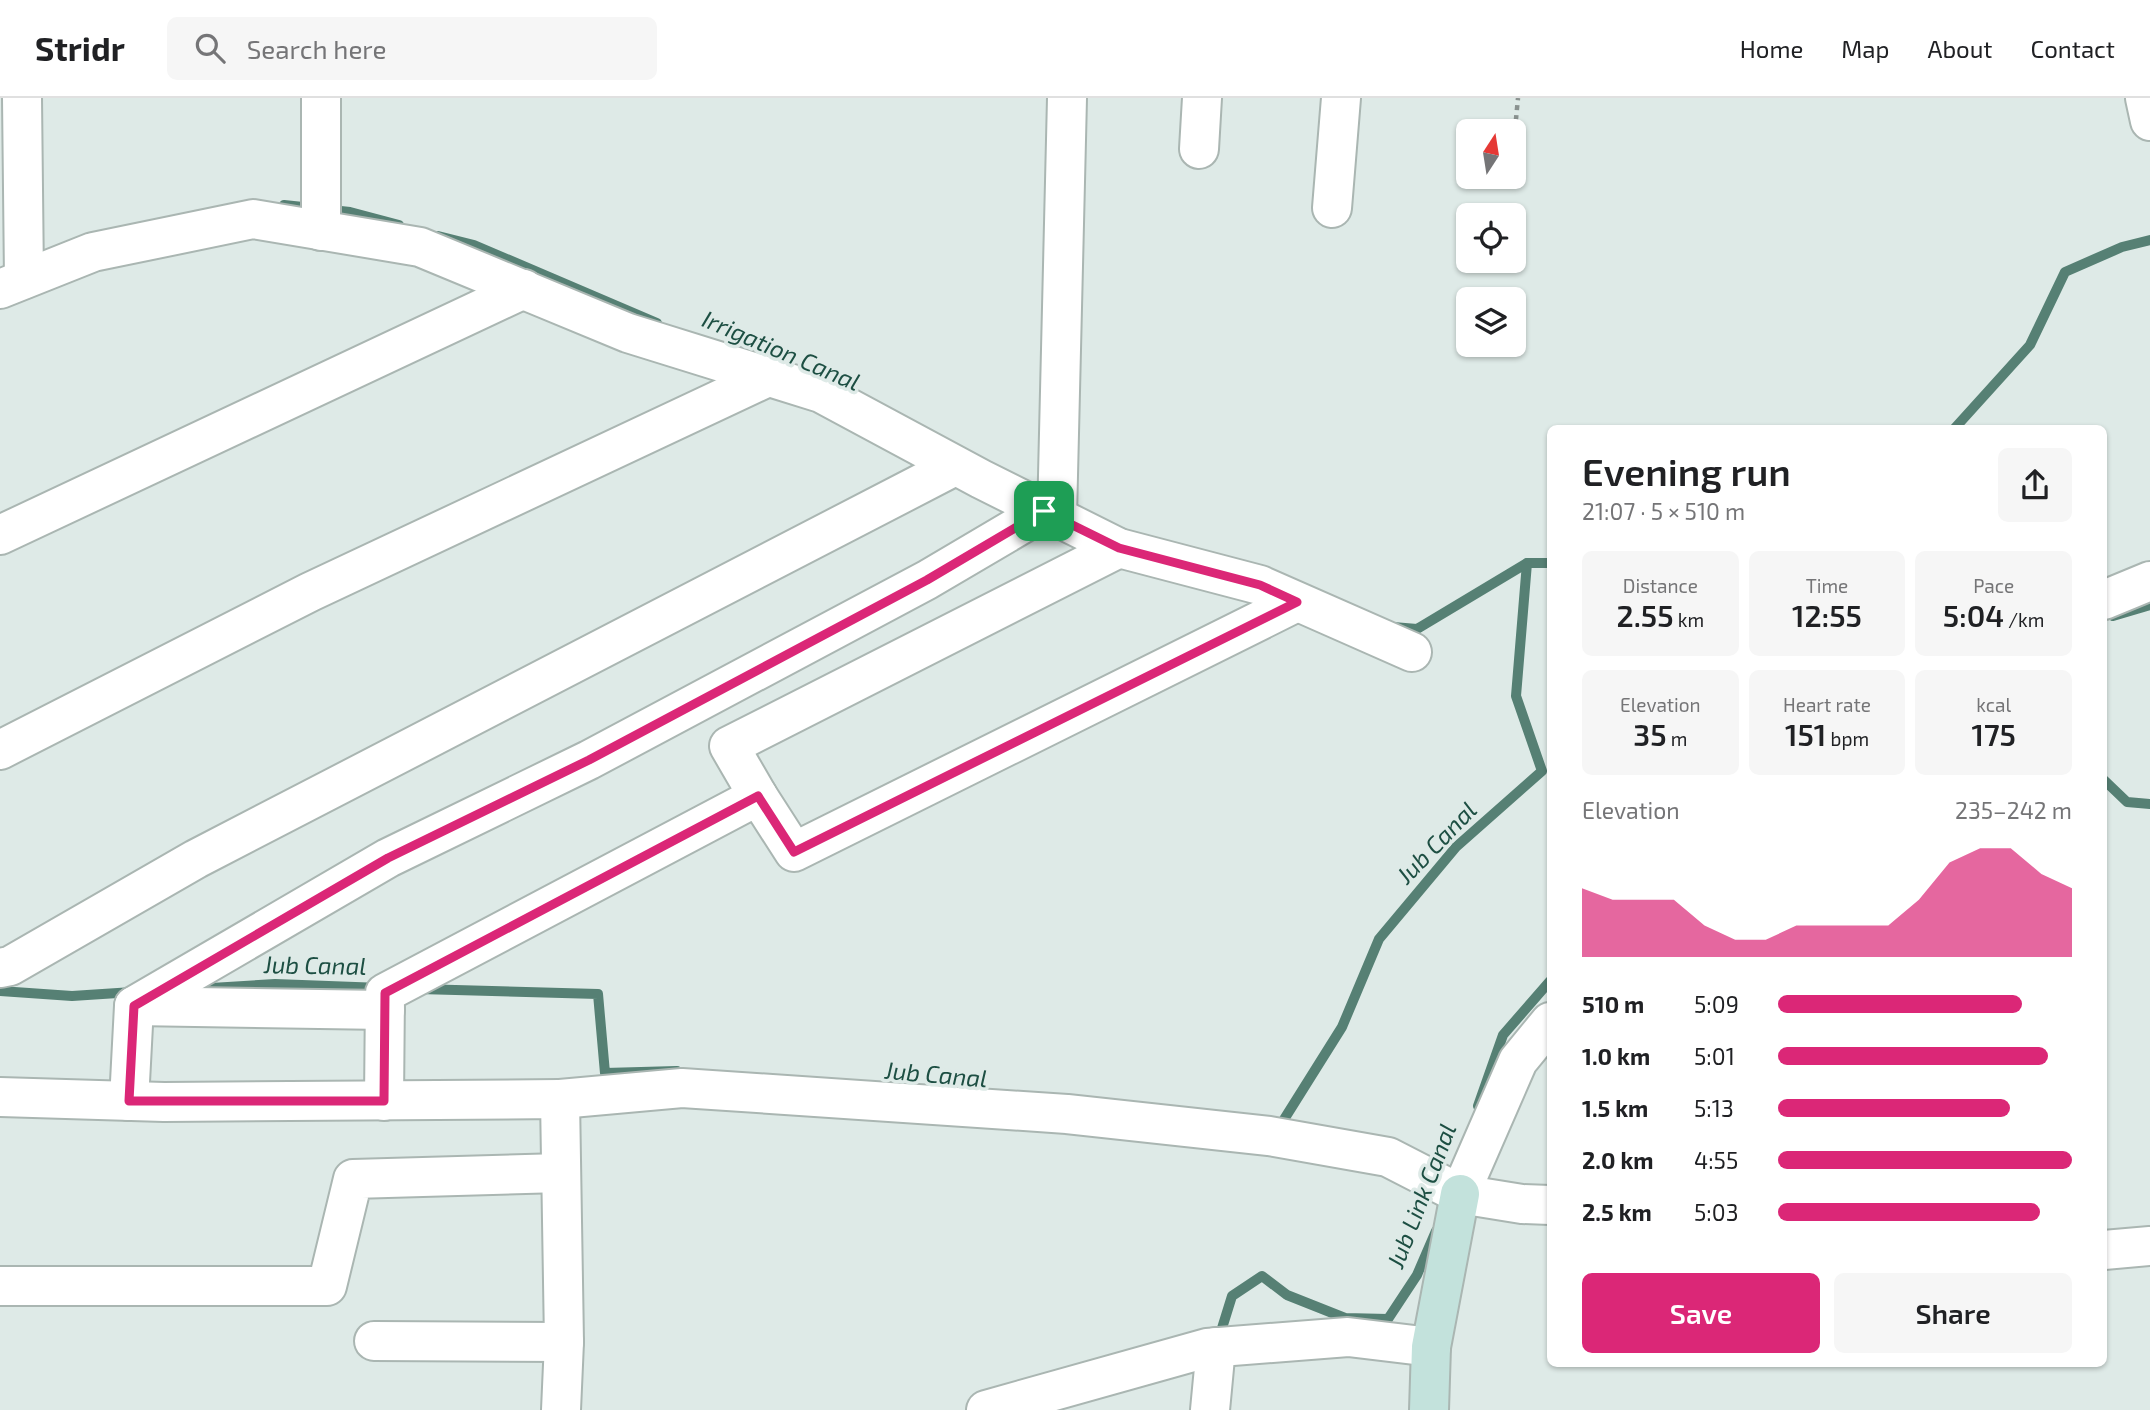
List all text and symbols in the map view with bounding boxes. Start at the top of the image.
search box [167,17,657,80]
text: Stridr [35,28,125,68]
icon: search [191,29,229,67]
text: Search here [247,33,386,64]
text: Home [1740,34,1803,63]
text: Map [1841,34,1889,63]
text: About [1927,34,1993,63]
text: Contact [2031,34,2115,63]
north arrow [1456,119,1526,189]
map controls [1456,119,1526,357]
button: locate [1456,203,1526,273]
button: layers [1456,287,1526,357]
water label: Irrigation Canal [698,303,865,396]
text: Evening run [1582,448,1791,494]
button: share [1998,448,2072,522]
pin [1014,481,1074,541]
icon: arrive [1025,492,1063,530]
text: 21:07 · 5 × 510 m [1582,497,1745,525]
text: Distance [1623,574,1698,597]
text: Time [1806,574,1848,597]
text: Pace [1973,574,2014,597]
text: 2.55 [1617,597,1674,633]
text: 12:55 [1792,597,1862,633]
text: 5:04 [1943,597,2004,633]
text: km [1674,608,1704,631]
text: /km [2004,608,2044,631]
text: Elevation [1620,693,1701,716]
text: Heart rate [1783,693,1871,716]
text: kcal [1976,693,2011,716]
text: 35 [1633,716,1666,752]
text: 151 [1785,716,1826,752]
text: 175 [1971,716,2016,752]
text: m [1666,727,1687,750]
text: bpm [1826,727,1869,750]
water label: Jub Canal [1389,795,1482,890]
text: Elevation [1582,796,1680,824]
text: 235–242 m [1955,796,2072,824]
water label: Jub Canal [262,949,367,980]
text: 510 m [1582,990,1644,1018]
text: 5:09 [1694,990,1739,1018]
text: 1.0 km [1582,1042,1650,1070]
text: 5:01 [1694,1042,1735,1070]
water label: Jub Canal [883,1054,989,1092]
text: 1.5 km [1582,1094,1648,1122]
text: 5:13 [1694,1094,1734,1122]
water label: Jub Link Canal [1379,1119,1461,1273]
text: 2.0 km [1582,1146,1654,1174]
text: 4:55 [1694,1146,1738,1174]
text: 2.5 km [1582,1198,1652,1226]
text: 5:03 [1694,1198,1738,1226]
button: Save [1582,1273,1820,1353]
button: Share [1834,1273,2072,1353]

